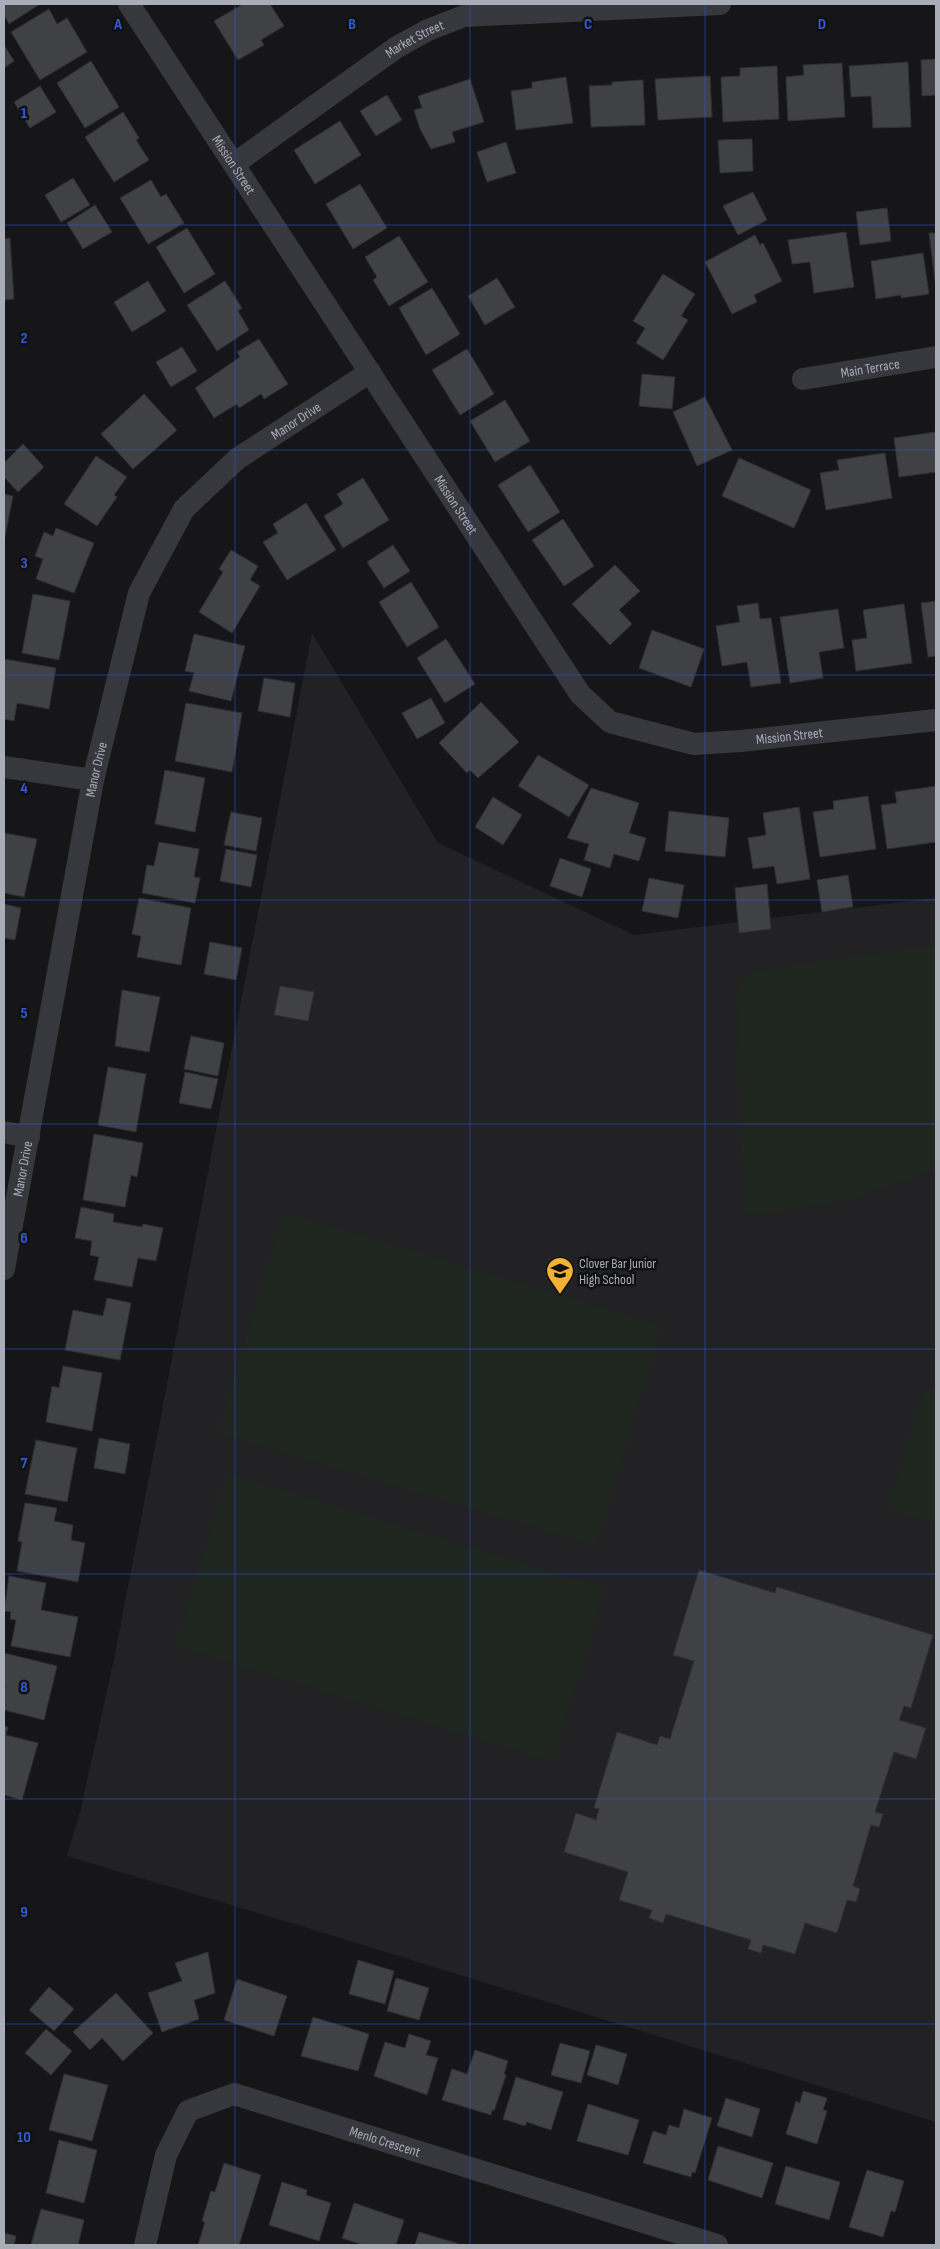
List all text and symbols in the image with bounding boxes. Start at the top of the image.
text: A [113,15,122,34]
text: B [348,15,356,34]
text: C [584,15,592,34]
text: D [818,15,826,34]
street label: Market Street [382,16,446,61]
text: 1 [21,104,28,123]
street label: Mission Street [209,132,260,197]
text: 2 [20,329,28,348]
street label: Main Terrace [839,355,901,381]
street label: Manor Drive [268,398,324,443]
street label: Mission Street [431,472,482,537]
text: 3 [20,554,28,573]
street label: Mission Street [755,724,824,748]
street label: Manor Drive [82,740,111,798]
text: 4 [20,779,28,798]
text: 5 [20,1004,28,1023]
street label: Manor Drive [9,1139,36,1198]
text: 6 [20,1229,28,1248]
place label: Clover Bar Junior High School [579,1255,656,1288]
school or university icon: Clover Bar Junior High School [545,1256,575,1295]
text: 7 [21,1454,28,1473]
text: 8 [20,1678,28,1697]
text: 9 [20,1903,28,1922]
street label: Menlo Crescent [348,2122,423,2160]
text: 10 [17,2128,31,2147]

